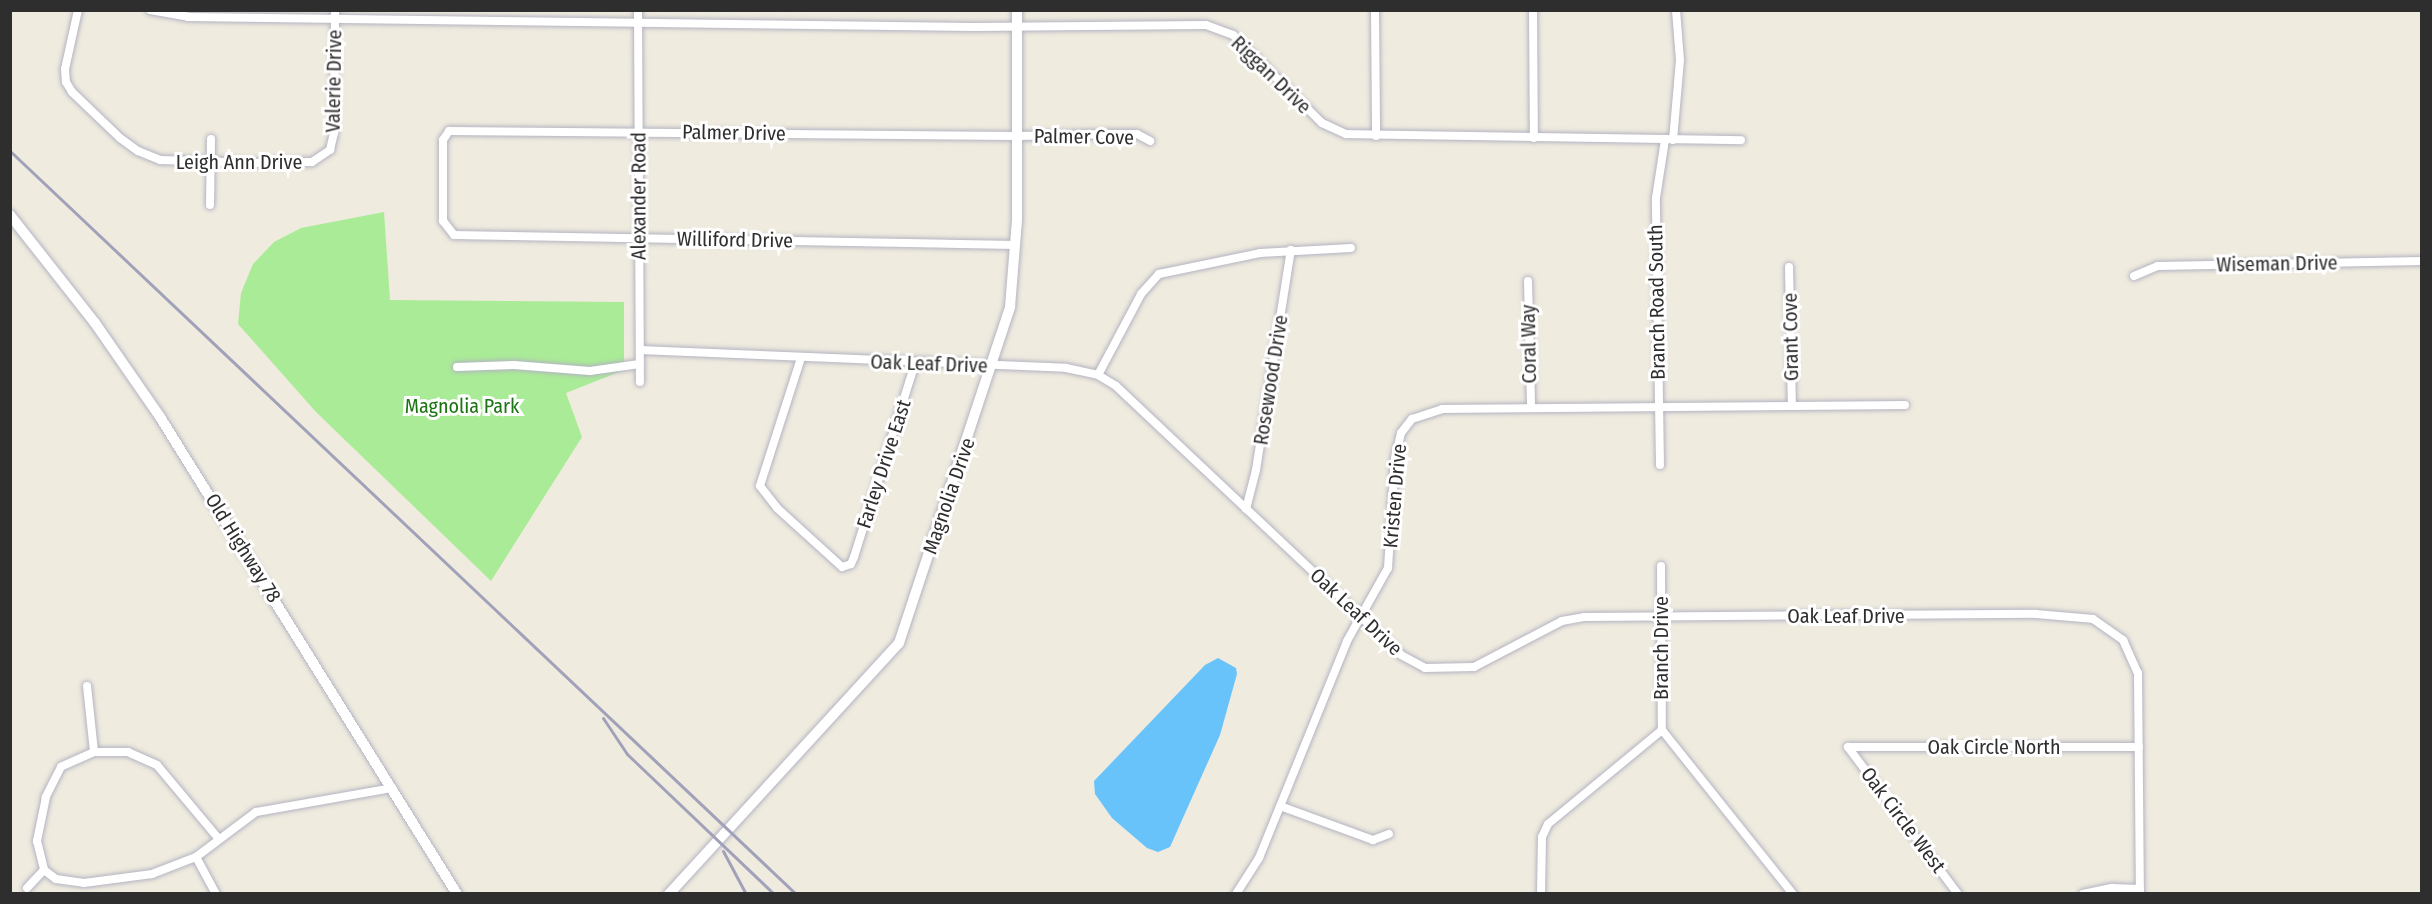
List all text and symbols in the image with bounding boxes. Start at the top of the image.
street label: Valerie Drive [321,29,347,133]
street label: Riggan Drive [1226,31,1316,119]
street label: Palmer Drive [682,120,786,146]
street label: Palmer Cove [1034,124,1134,150]
street label: Alexander Road [627,132,651,260]
street label: Leigh Ann Drive [176,150,302,174]
street label: Branch Road South [1644,224,1670,380]
street label: Williford Drive [677,227,793,253]
street label: Wiseman Drive [2216,251,2338,277]
street label: Grant Cove [1778,293,1804,381]
street label: Coral Way [1516,304,1542,384]
street label: Rosewood Drive [1249,313,1293,447]
street label: Oak Leaf Drive [870,350,988,378]
park label: Magnolia Park [405,394,519,418]
street label: Farley Drive East [852,397,916,531]
street label: Magnolia Drive [918,435,980,557]
street label: Kristen Drive [1378,443,1412,549]
street label: Old Highway 78 [200,489,286,607]
street label: Oak Leaf Drive [1305,563,1407,661]
street label: Branch Drive [1649,596,1673,700]
street label: Oak Leaf Drive [1787,604,1905,628]
street label: Oak Circle North [1928,735,2060,759]
street label: Oak Circle West [1856,763,1950,877]

